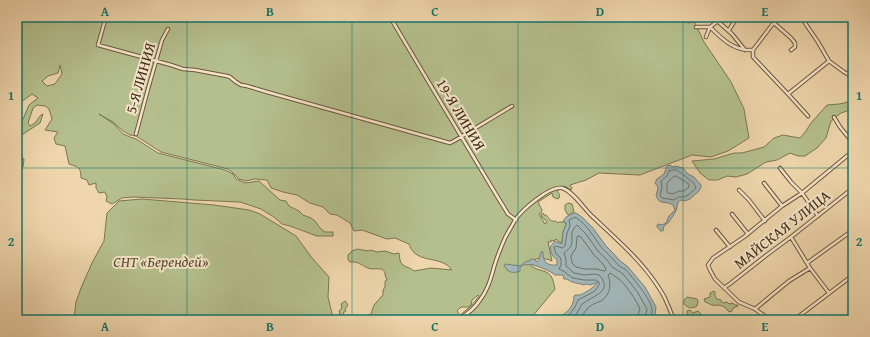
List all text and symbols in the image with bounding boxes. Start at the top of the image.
text: A [101,2,110,21]
text: B [266,2,274,21]
text: C [431,2,439,21]
text: D [596,2,604,21]
text: E [762,2,769,21]
street label: 5-Я ЛИНИЯ [120,40,160,116]
street label: 19-Я ЛИНИЯ [431,74,491,154]
text: 1 [8,86,14,105]
text: 1 [856,86,862,105]
street label: МАЙСКАЯ УЛИЦА [729,185,835,273]
text: 2 [8,232,15,251]
text: 2 [856,232,863,251]
park label: СНТ «Берендей» [113,251,209,272]
text: A [101,317,110,336]
text: B [266,317,274,336]
text: C [431,317,439,336]
text: D [596,317,604,336]
text: E [762,317,769,336]

